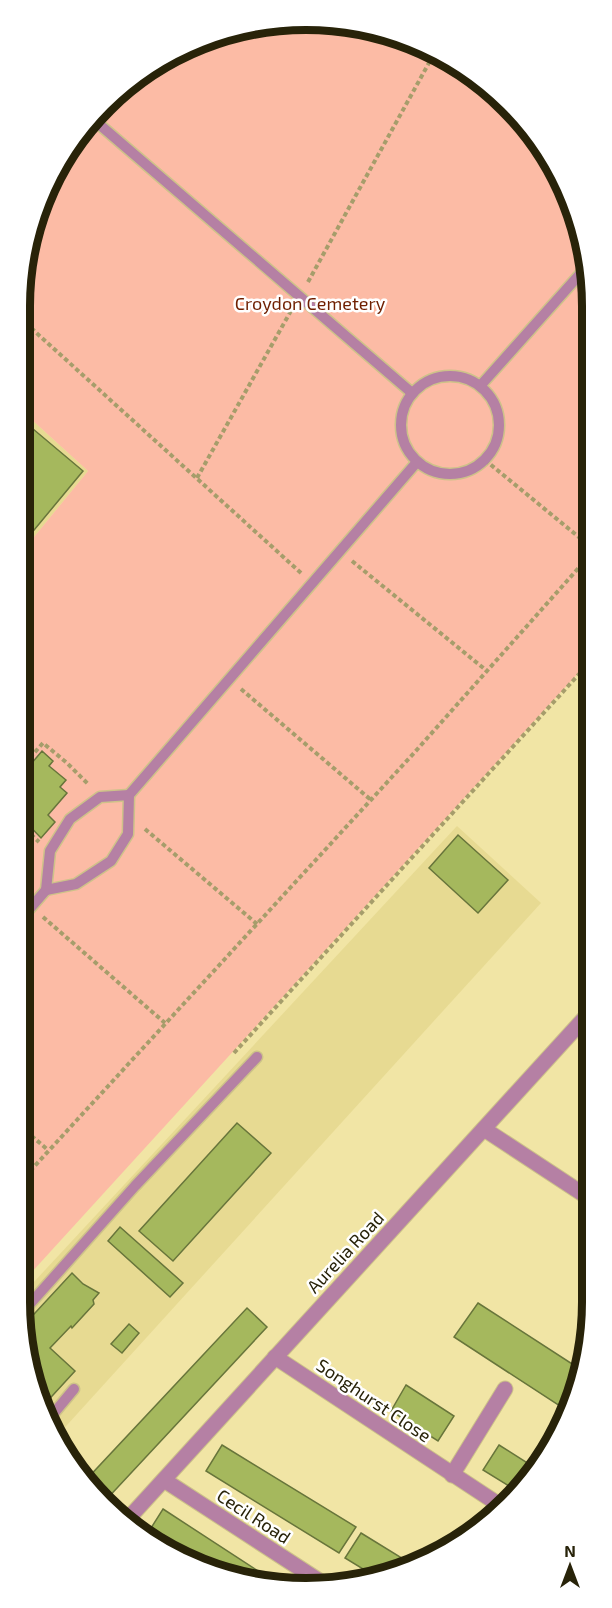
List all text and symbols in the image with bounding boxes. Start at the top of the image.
park label: Croydon Cemetery [235,292,386,314]
street label: Aurelia Road [302,1207,388,1297]
street label: Songhurst Close [313,1354,435,1446]
street label: Cecil Road [213,1484,295,1548]
north arrow [540,1536,600,1596]
text: N [564,1541,576,1560]

